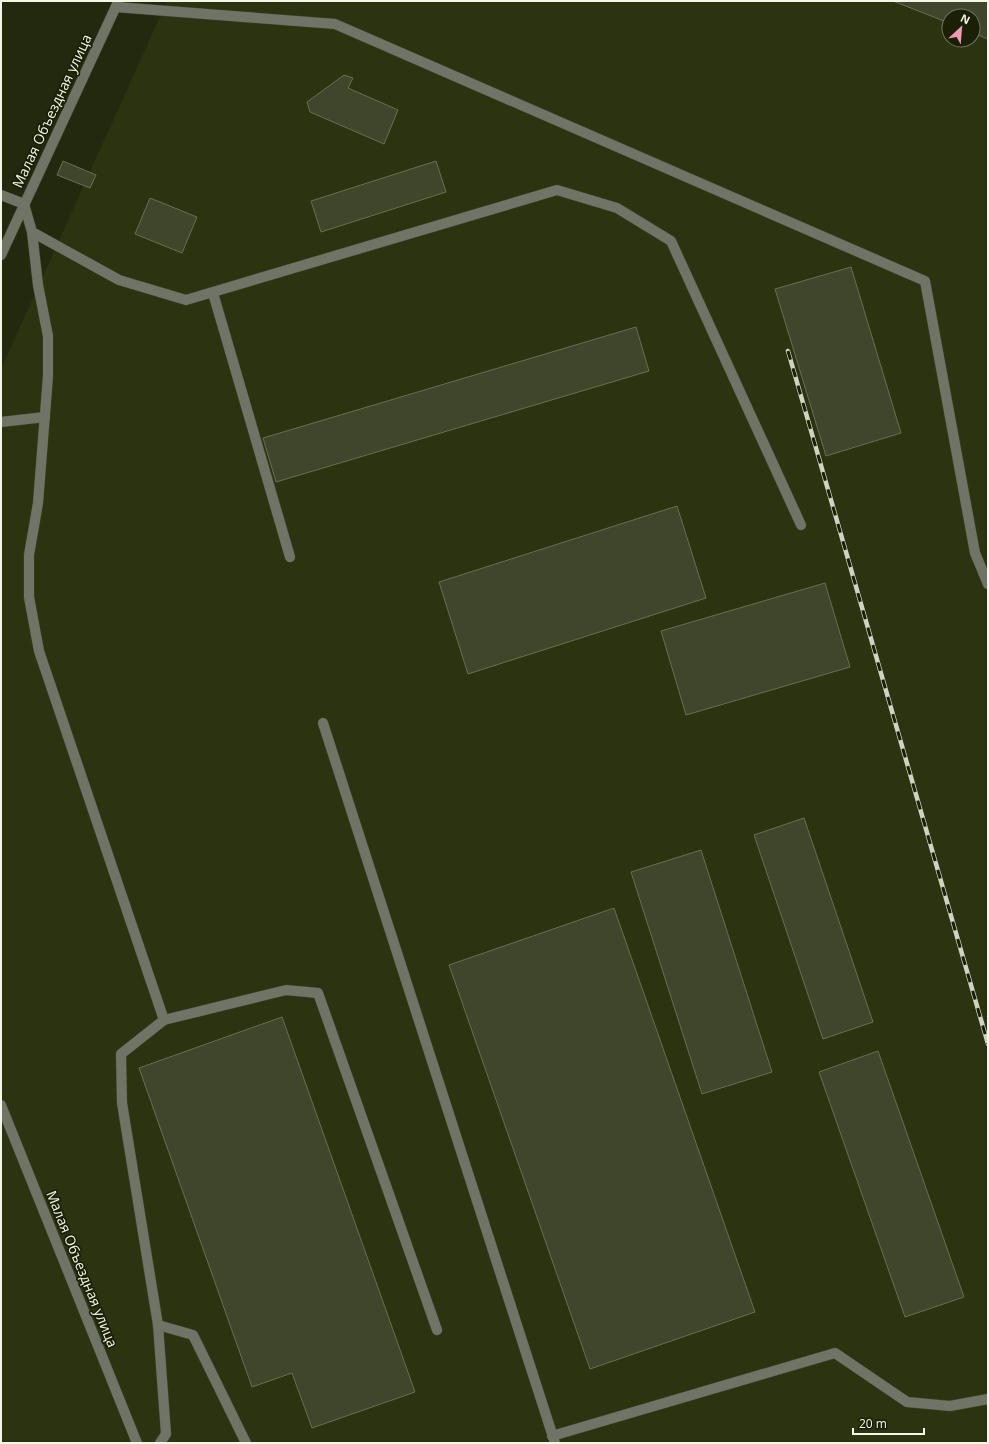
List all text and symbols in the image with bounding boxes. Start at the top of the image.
north arrow [941,8,981,48]
text: N [958,10,973,27]
street label: Малая Объездная улица [8,31,96,191]
street label: Малая Объездная улица [42,1188,123,1350]
scale bar [853,1410,924,1436]
text: 20 m [859,1415,887,1432]

